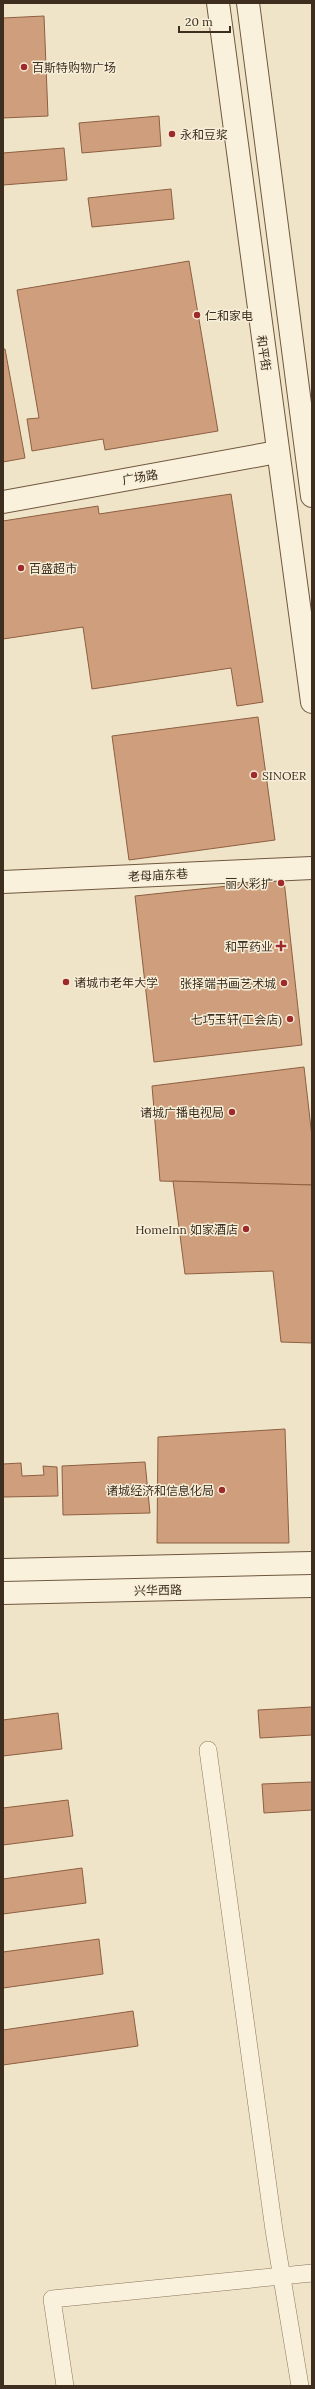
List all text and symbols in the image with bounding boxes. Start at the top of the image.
scale bar [179,8,230,34]
text: 20 m [185,14,213,29]
place label: 百斯特购物广场 [32,60,116,75]
marker: 百斯特购物广场 [19,62,29,72]
place label: 永和豆浆 [180,127,228,142]
marker: 永和豆浆 [167,129,177,139]
place label: 仁和家电 [205,308,253,323]
marker: 仁和家电 [192,310,202,320]
street label: 和平街 [254,334,274,372]
street label: 广场路 [121,466,159,488]
place label: 百盛超市 [29,561,77,576]
marker: 百盛超市 [16,563,26,573]
place label: SINOER [262,768,307,783]
marker: SINOER [249,770,259,780]
street label: 老母庙东巷 [128,866,188,884]
place label: 丽人彩扩 [225,876,273,891]
marker: 丽人彩扩 [276,878,286,888]
place label: 和平药业 [225,939,273,954]
marker: 和平药业 [276,941,286,951]
place label: 诸城市老年大学 [74,975,158,990]
place label: 张择端书画艺术城 [180,976,276,991]
marker: 诸城市老年大学 [61,977,71,987]
marker: 张择端书画艺术城 [279,978,289,988]
place label: 七巧玉轩(工会店) [191,1012,282,1028]
marker: 七巧玉轩(工会店) [285,1014,295,1024]
place label: 诸城广播电视局 [140,1105,224,1120]
marker: 诸城广播电视局 [227,1107,237,1117]
place label: HomeInn 如家酒店 [135,1222,238,1237]
marker: HomeInn 如家酒店 [241,1224,251,1234]
place label: 诸城经济和信息化局 [106,1483,214,1498]
marker: 诸城经济和信息化局 [217,1485,227,1495]
street label: 兴华西路 [134,1582,182,1598]

